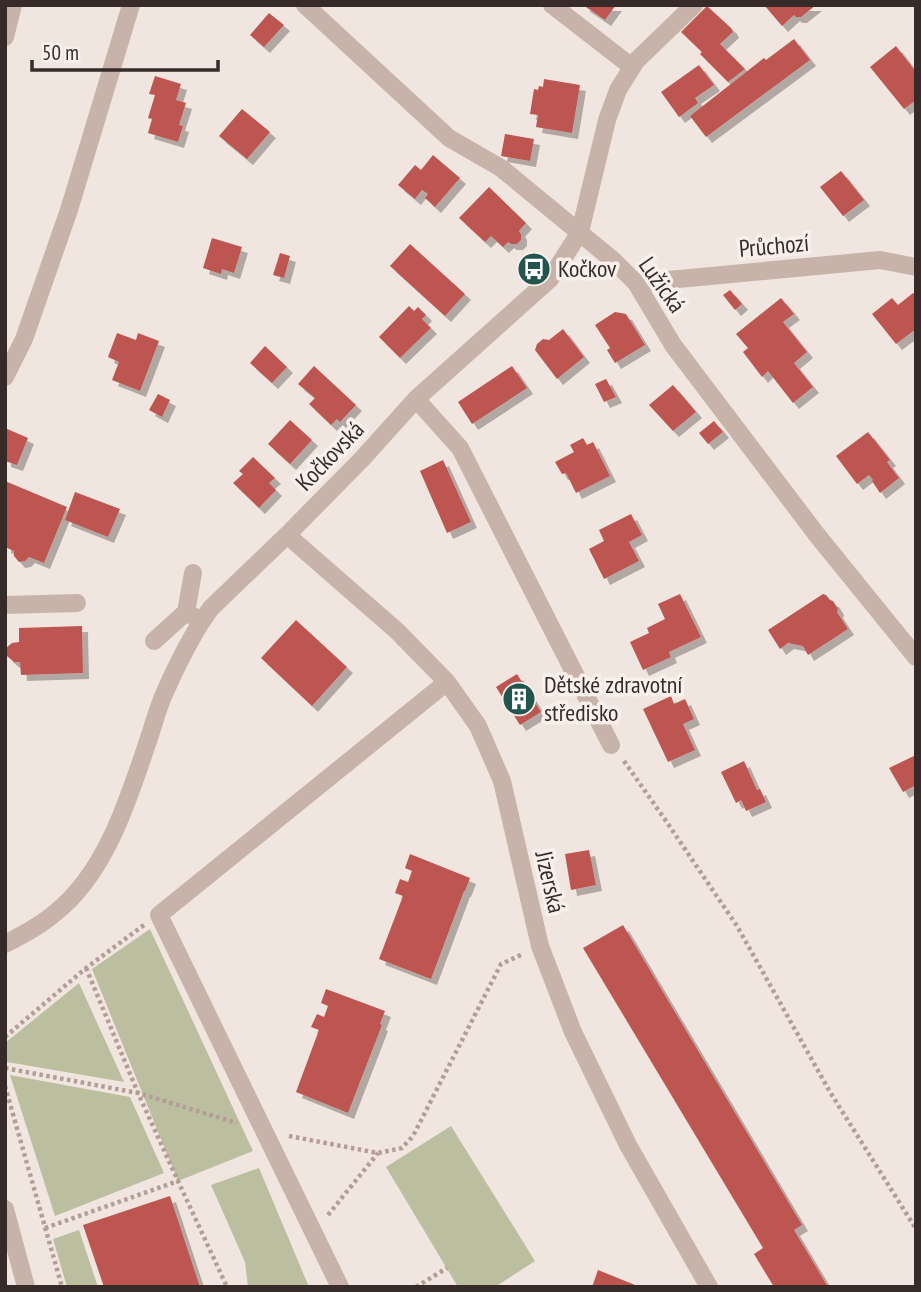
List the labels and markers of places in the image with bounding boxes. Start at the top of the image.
bus stop icon: Kočkov [515,250,553,288]
place label: Kočkov [558,253,617,284]
place label: Dětské zdravotní středisko [544,669,683,728]
building icon: Dětské zdravotní středisko [500,680,538,718]

